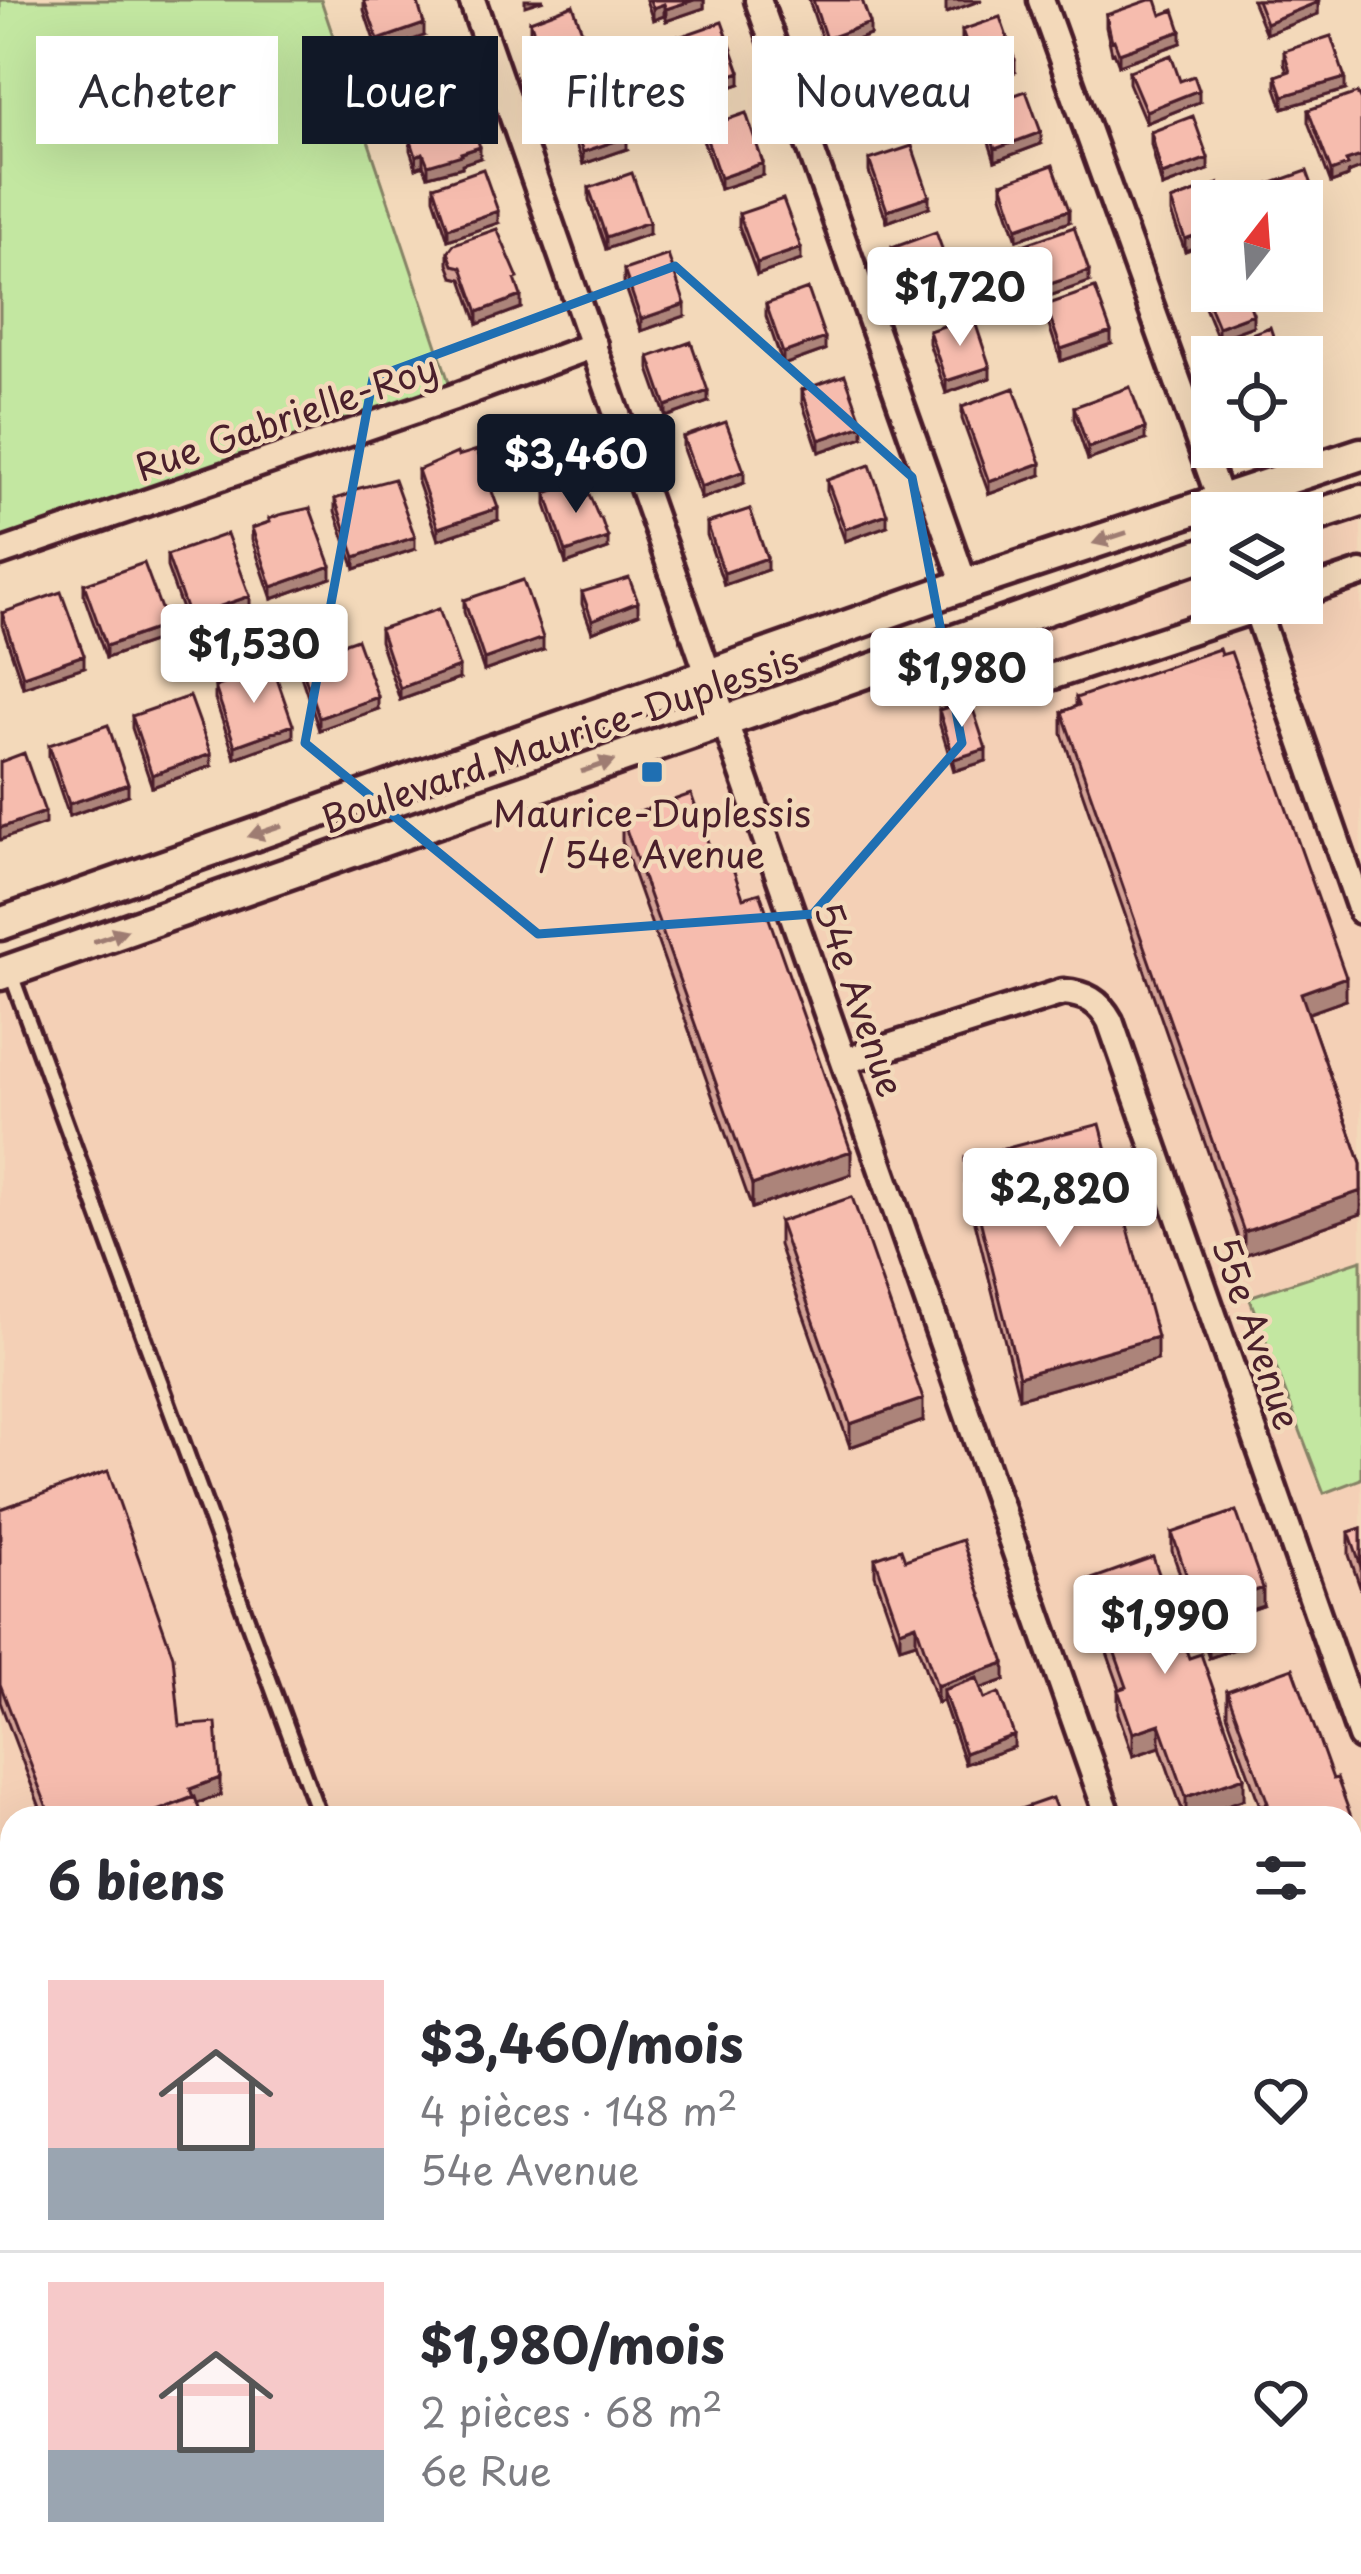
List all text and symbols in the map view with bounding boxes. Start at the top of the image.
chip: Acheter [36,36,278,144]
chip: Louer [302,36,498,144]
chip: Filtres [522,36,728,144]
chip: Nouveau [752,36,1014,144]
north arrow [1191,180,1323,312]
map controls [1191,180,1323,624]
pin: $1,720 [862,247,1058,349]
text: $1,720 [894,256,1026,315]
button: locate [1191,336,1323,468]
street label: Rue Gabrielle-Roy [128,339,444,493]
pin: $3,460 [478,414,674,516]
text: $3,460 [504,423,648,482]
button: layers [1191,492,1323,624]
one-way arrow [1091,530,1128,549]
pin: $1,530 [156,604,352,706]
text: $1,530 [188,613,320,672]
pin: $1,980 [864,628,1060,730]
street label: Boulevard Maurice-Duplessis [313,631,805,845]
text: $1,980 [897,637,1027,696]
one-way arrow [580,755,616,774]
marker: Maurice-Duplessis / 54e Avenue [639,759,665,785]
place label: Maurice-Duplessis / 54e Avenue [493,785,811,880]
one-way arrow [247,823,283,841]
street label: 54e Avenue [803,894,919,1104]
one-way arrow [93,926,129,944]
pin: $2,820 [962,1148,1158,1250]
text: $2,820 [990,1157,1130,1216]
street label: 55e Avenue [1200,1230,1316,1436]
pin: $1,990 [1067,1575,1263,1677]
text: $1,990 [1100,1584,1230,1643]
text: 6 biens [48,1840,225,1917]
icon: filters [1248,1845,1314,1911]
text: $3,460/mois [420,2003,744,2080]
icon: home [144,2028,288,2172]
icon: heart [1248,2067,1314,2133]
text: 4 pièces · 148 m² [420,2080,738,2139]
text: 54e Avenue [420,2139,639,2198]
text: $1,980/mois [420,2304,725,2381]
icon: home [144,2330,288,2474]
icon: heart [1248,2369,1314,2435]
text: 2 pièces · 68 m² [420,2381,723,2440]
text: 6e Rue [420,2440,552,2499]

